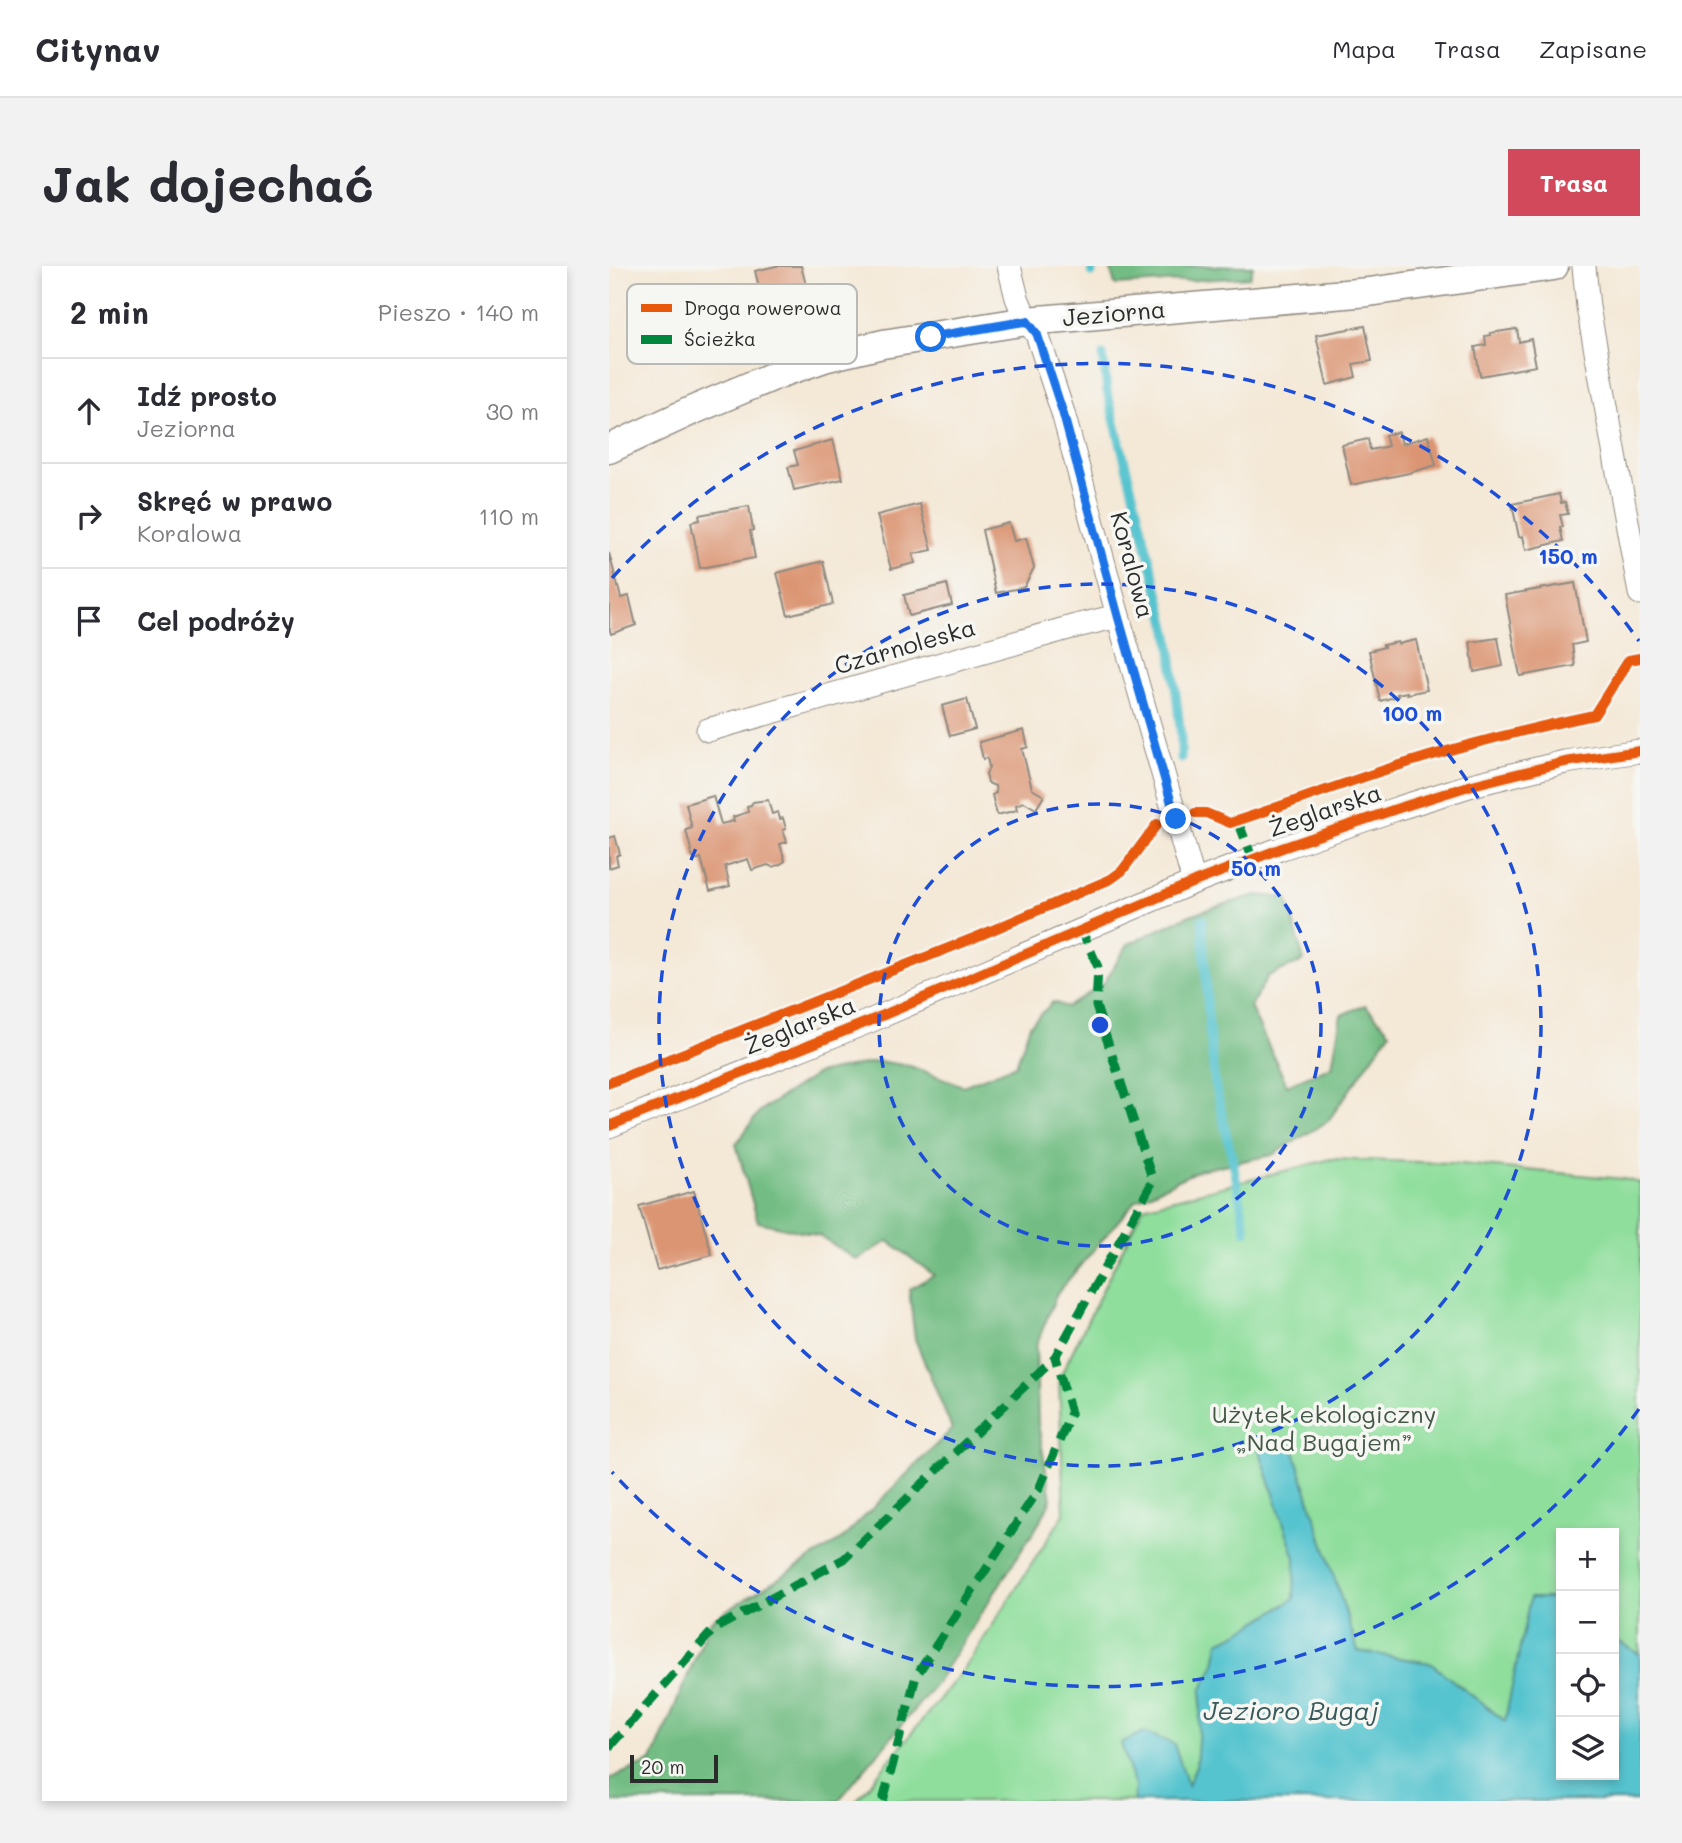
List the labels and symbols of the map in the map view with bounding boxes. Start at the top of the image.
legend [627,284,857,364]
street label: Jeziorna [1061,293,1167,332]
text: Droga rowerowa [684,295,842,320]
route start [915,321,946,352]
text: Ścieżka [684,326,756,351]
street label: Koralowa [1104,508,1163,622]
text: 150 m [1538,542,1598,569]
street label: Czarnoleska [831,611,979,680]
text: 100 m [1382,699,1442,726]
street label: Żeglarska [1264,776,1385,843]
route end [1160,803,1191,834]
text: 50 m [1231,854,1281,881]
street label: Żeglarska [739,988,860,1061]
centre of rings [1088,1013,1112,1037]
park label: Użytek ekologiczny „Nad Bugajem” [1212,1398,1436,1457]
water label: Jezioro Bugaj [1203,1693,1379,1727]
scale bar [630,1752,717,1784]

